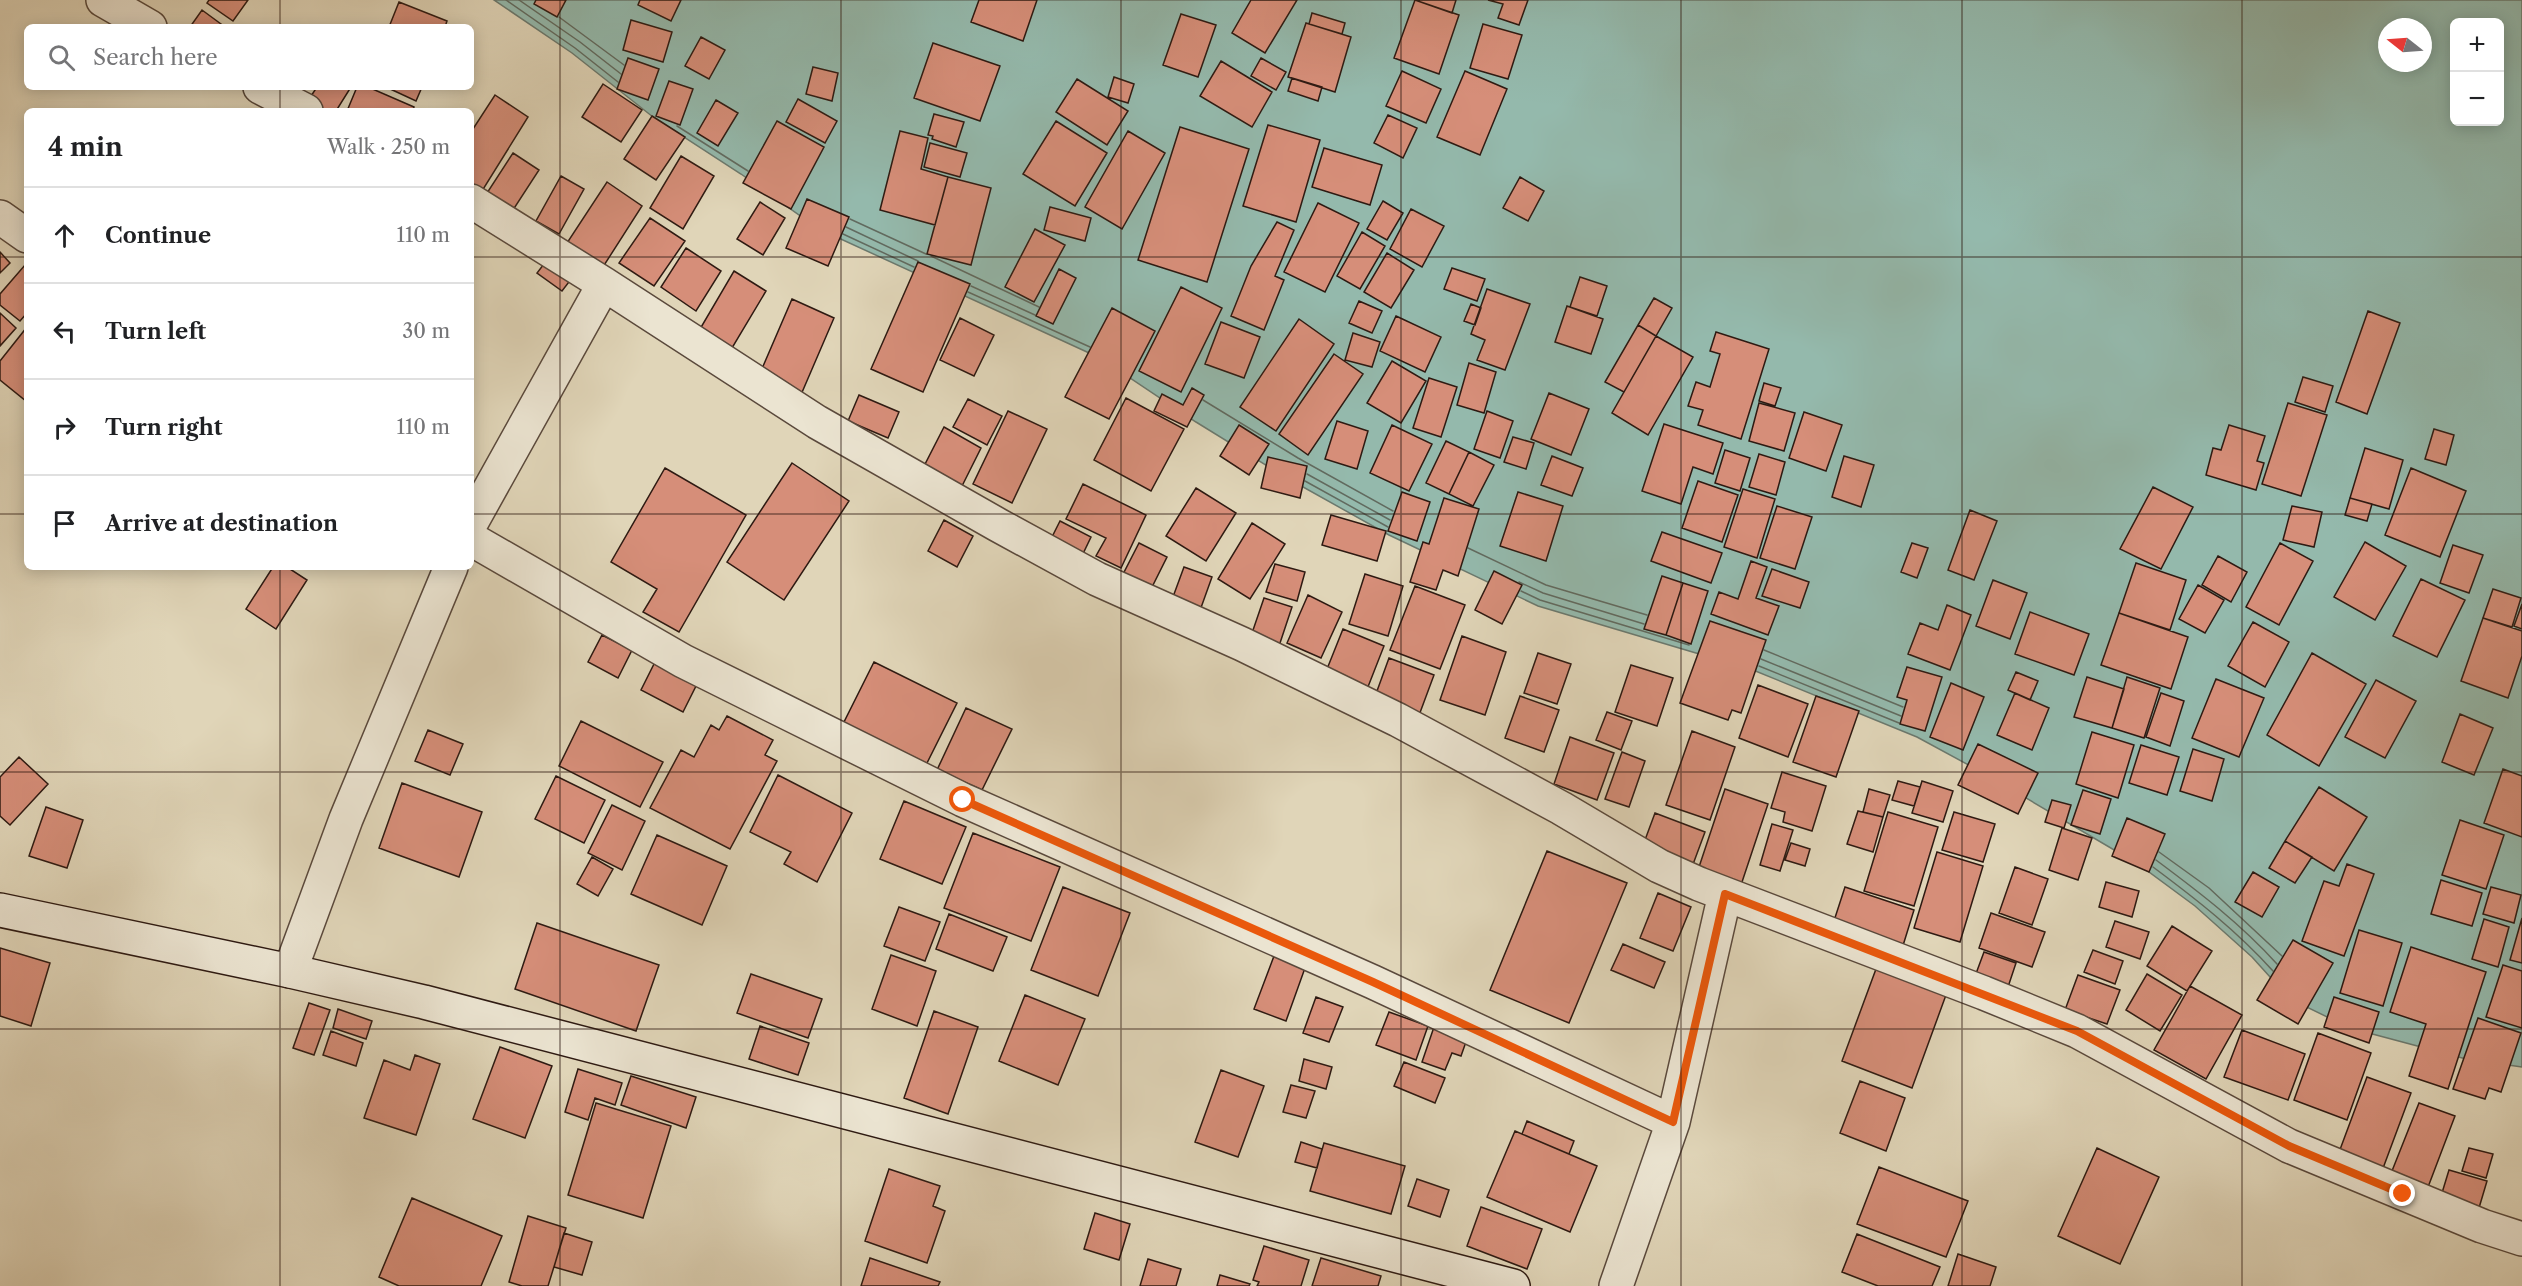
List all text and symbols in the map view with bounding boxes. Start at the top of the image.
north arrow [2378,18,2432,72]
map controls [2450,18,2504,126]
button: + [2450,18,2504,72]
search box [24,24,474,90]
icon: search [45,41,78,74]
text: Search here [93,44,218,71]
button: − [2450,72,2504,126]
text: 4 min [48,131,123,163]
text: Walk · 250 m [327,135,450,159]
icon: ahead [48,219,81,252]
text: Continue [105,222,211,249]
text: 110 m [397,223,450,247]
icon: left [48,315,81,348]
text: Turn left [105,318,206,345]
text: 30 m [402,319,450,343]
icon: right [48,411,81,444]
text: Turn right [105,414,223,441]
text: 110 m [397,415,450,439]
icon: arrive [48,507,81,540]
text: Arrive at destination [105,510,338,537]
route start [949,786,975,812]
route end [2389,1180,2415,1206]

